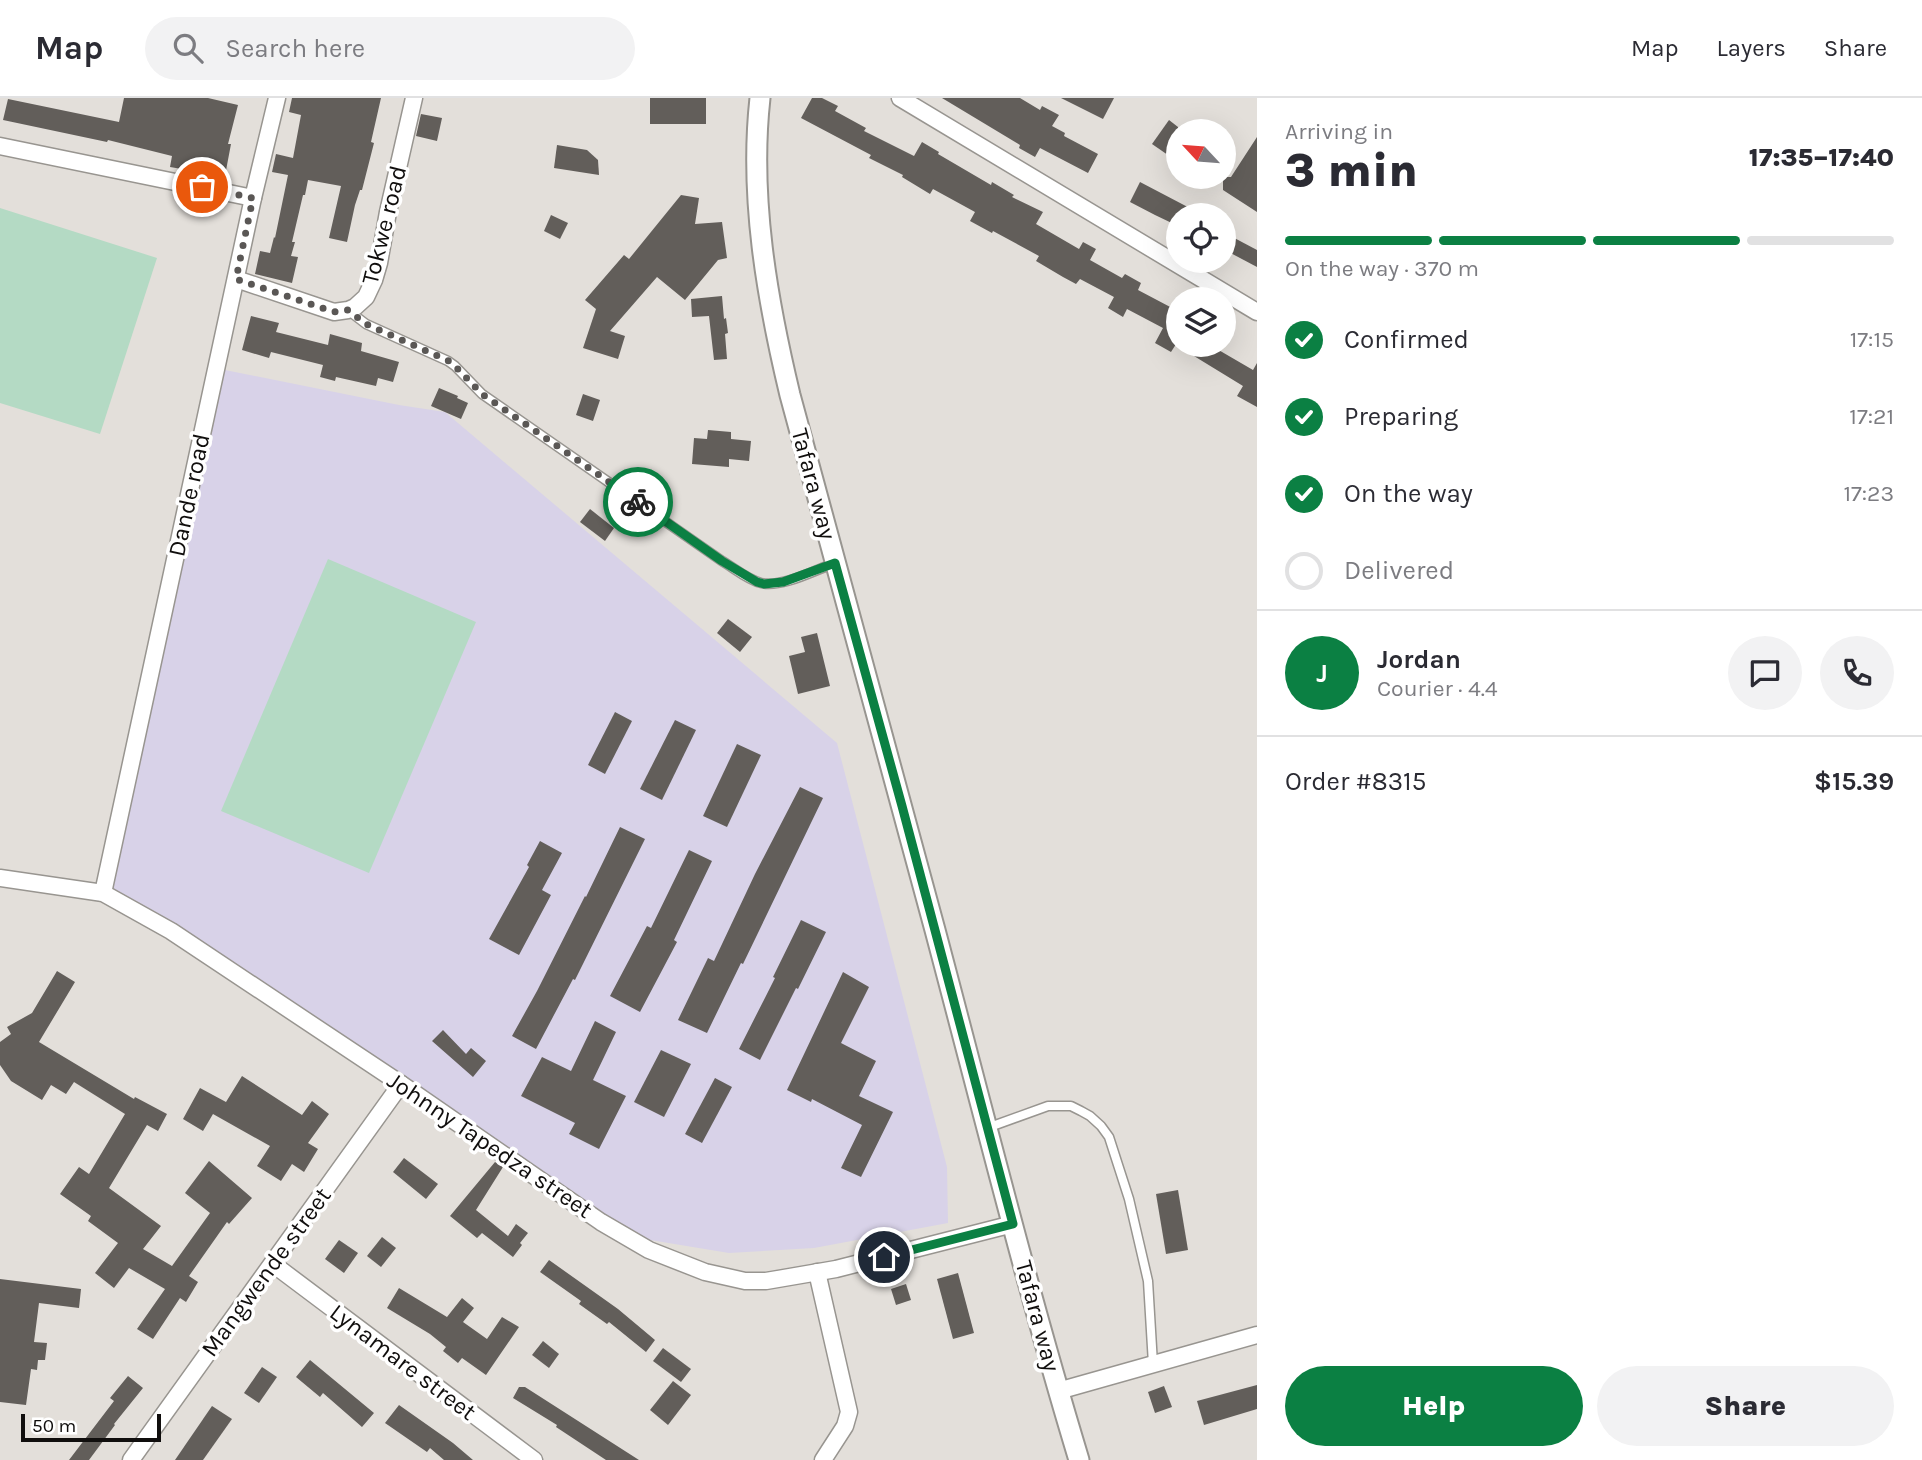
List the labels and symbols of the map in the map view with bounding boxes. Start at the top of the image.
north arrow [1166,119,1236,189]
pin [172,157,232,217]
street label: Tokwe road [356,163,412,287]
street label: Tafara way [786,425,842,543]
street label: Dande road [162,431,216,559]
courier [603,467,673,537]
street label: Johnny Tapedza street [382,1066,598,1224]
street label: Mangwende street [195,1182,337,1362]
pin [854,1227,914,1287]
street label: Tafara way [1010,1257,1066,1375]
street label: Lynamare street [324,1298,482,1426]
scale bar [21,1411,161,1443]

